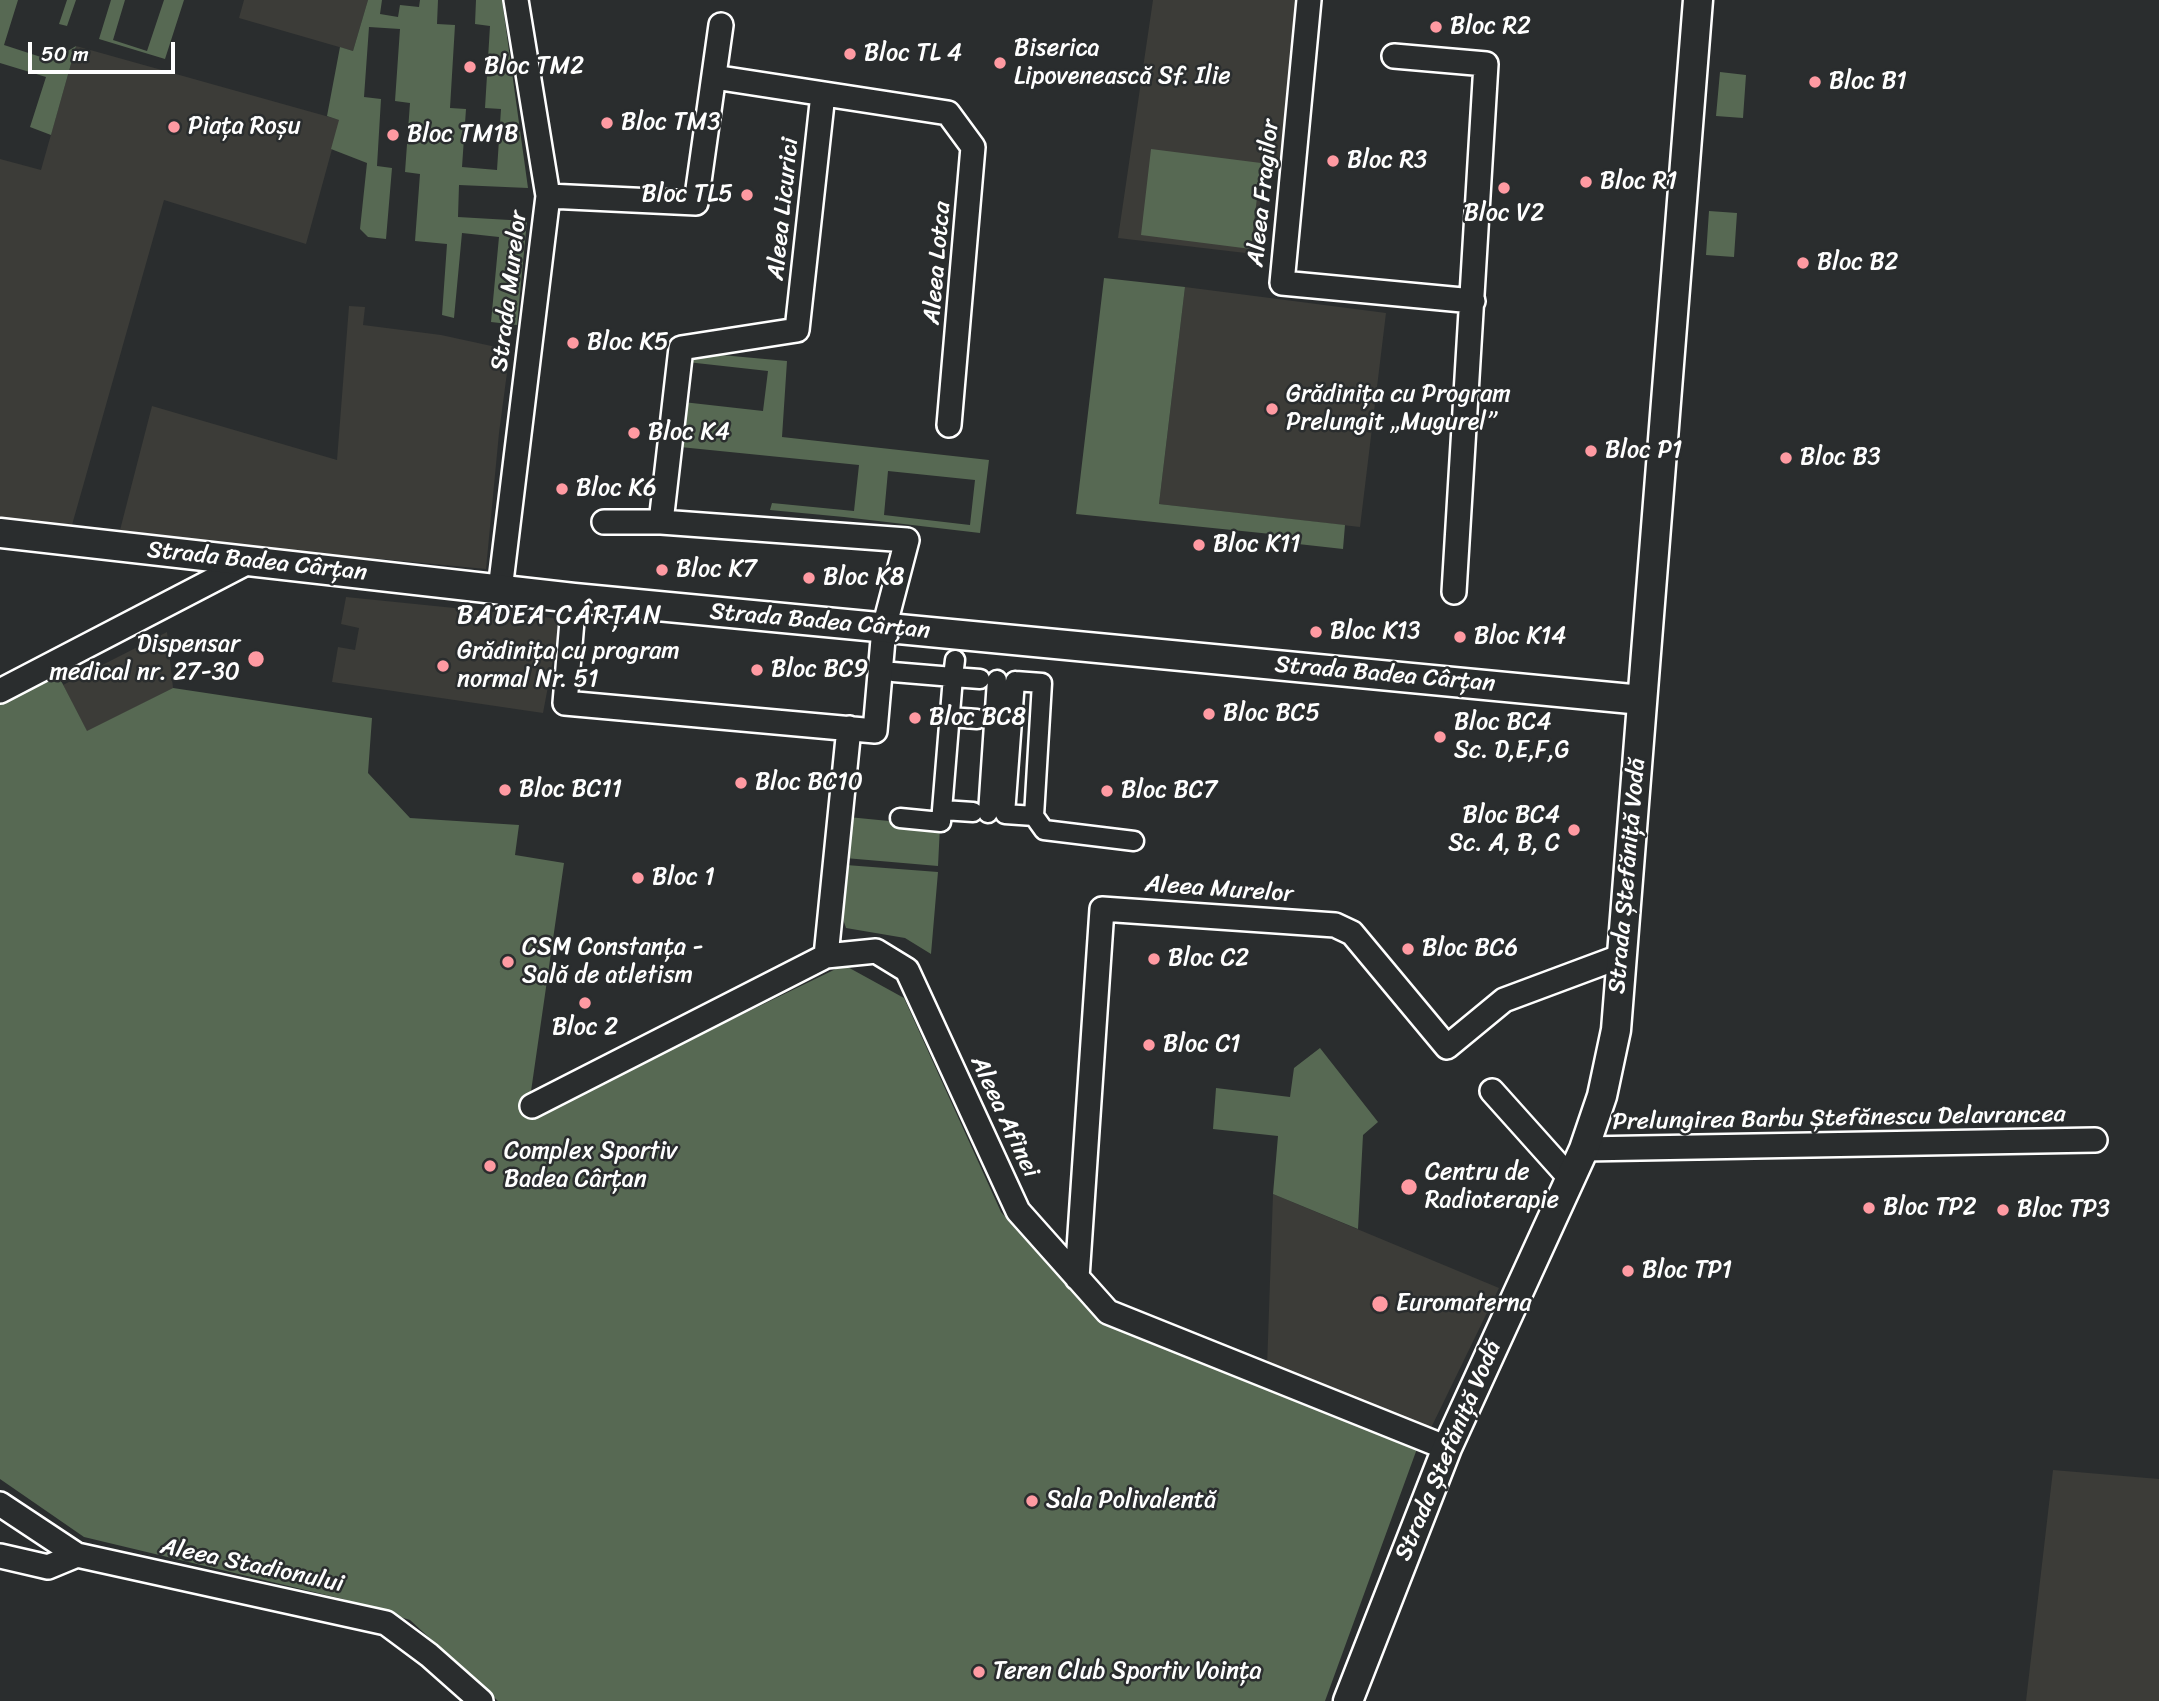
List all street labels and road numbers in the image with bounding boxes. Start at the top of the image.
street label: Aleea Fragilor [1242,118,1286,268]
street label: Aleea Licurici [762,136,806,282]
street label: Aleea Lotca [918,200,958,326]
street label: Strada Murelor [486,209,534,373]
street label: Strada Badea Cârțan [146,536,368,588]
street label: Strada Badea Cârțan [709,598,931,646]
street label: Strada Badea Cârțan [1274,651,1496,699]
street label: Strada Ștefăniță Vodă [1603,757,1653,995]
street label: Aleea Murelor [1144,870,1294,910]
street label: Aleea Afinei [963,1052,1045,1182]
street label: Prelungirea Barbu Ștefănescu Delavrancea [1612,1101,2066,1137]
street label: Strada Ștefăniță Vodă [1390,1337,1508,1565]
street label: Aleea Stadionului [158,1533,346,1599]

